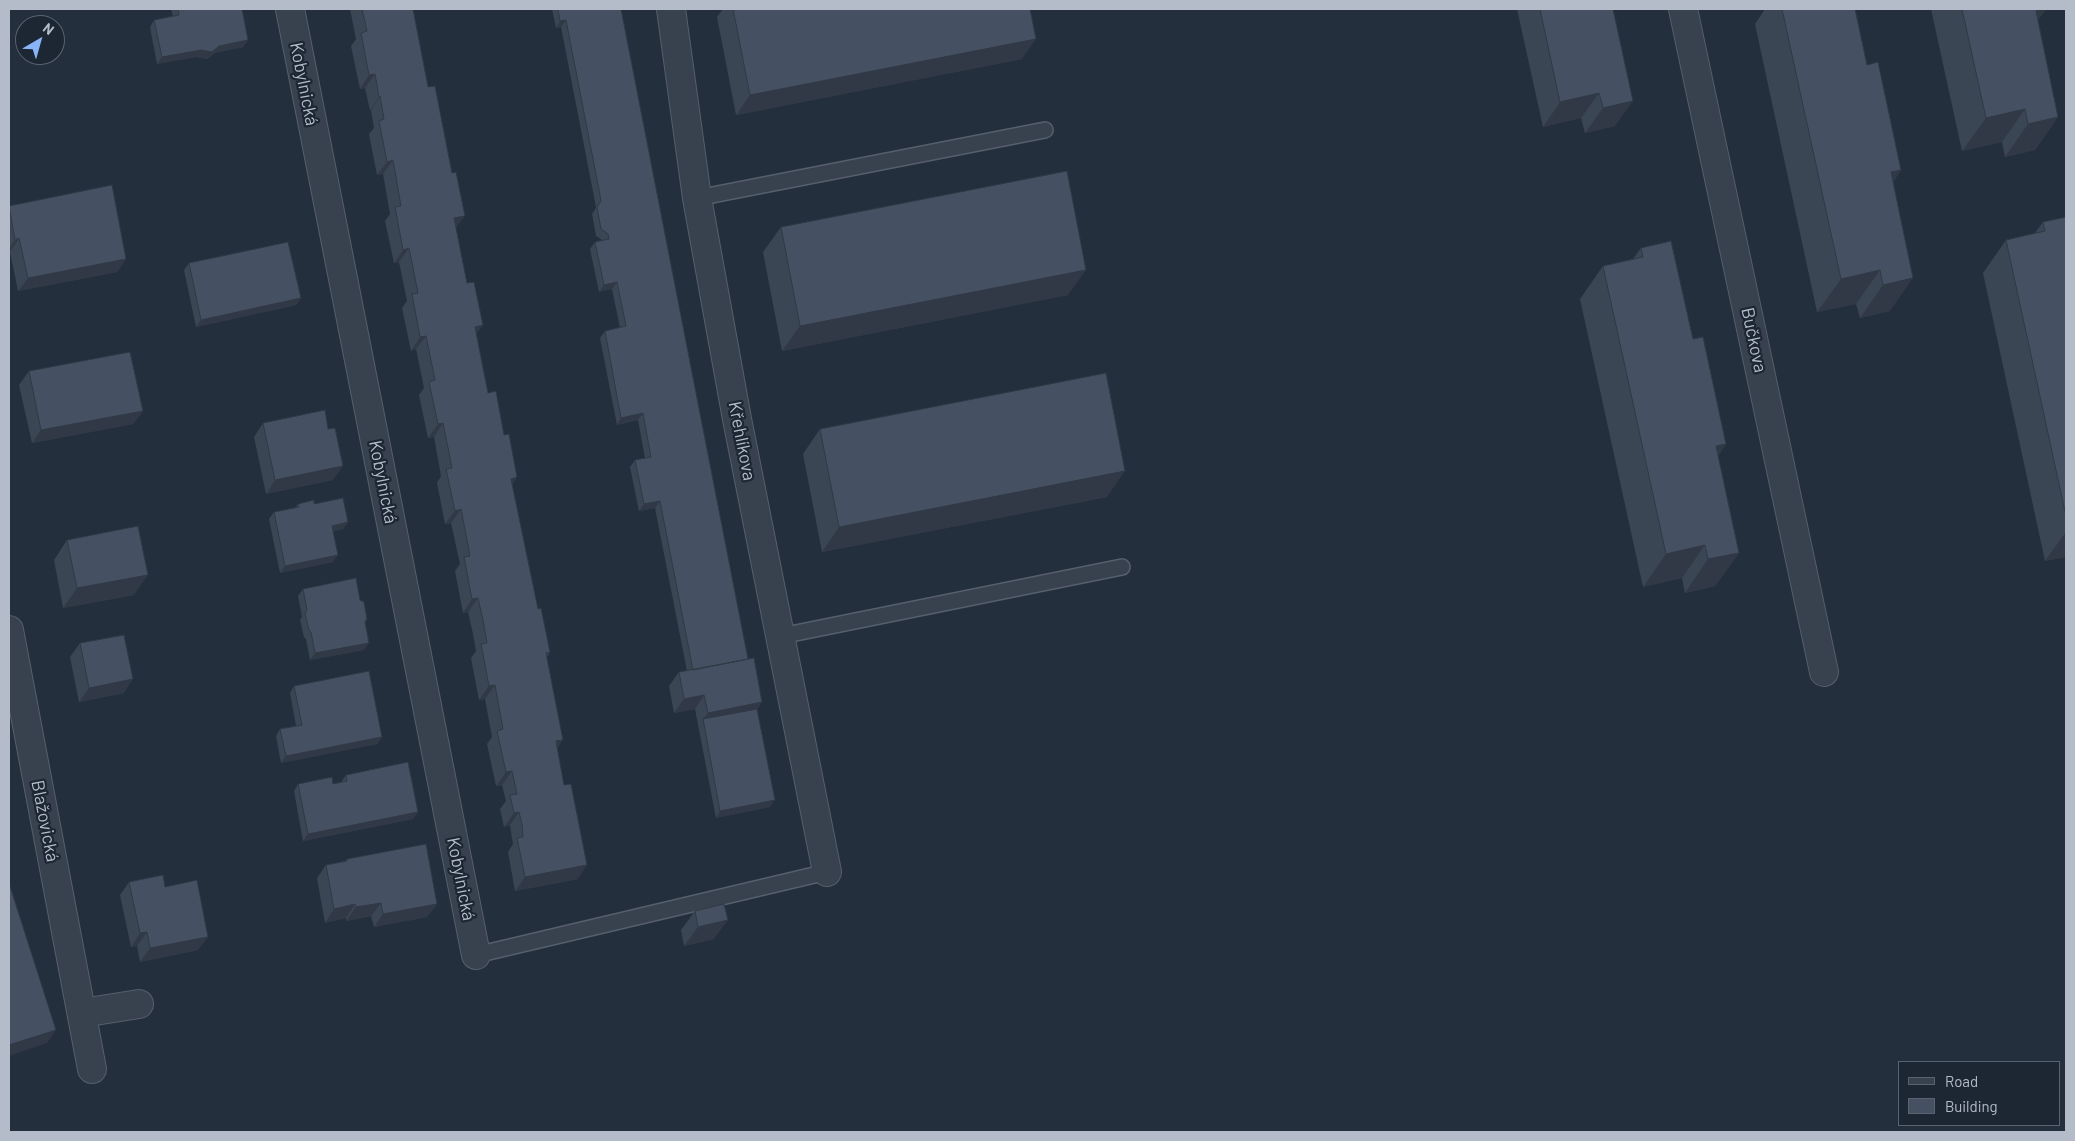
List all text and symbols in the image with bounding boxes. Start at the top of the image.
north arrow [15,15,65,65]
text: N [40,19,58,38]
street label: Kobylnická [285,41,323,127]
street label: Bučkova [1737,306,1771,374]
street label: Křehlíkova [724,399,760,483]
street label: Kobylnická [364,439,402,525]
street label: Blažovická [27,778,63,864]
street label: Kobylnická [442,836,480,922]
legend [1898,1061,2060,1126]
text: Road [1945,1072,1978,1090]
text: Building [1945,1097,1998,1115]

